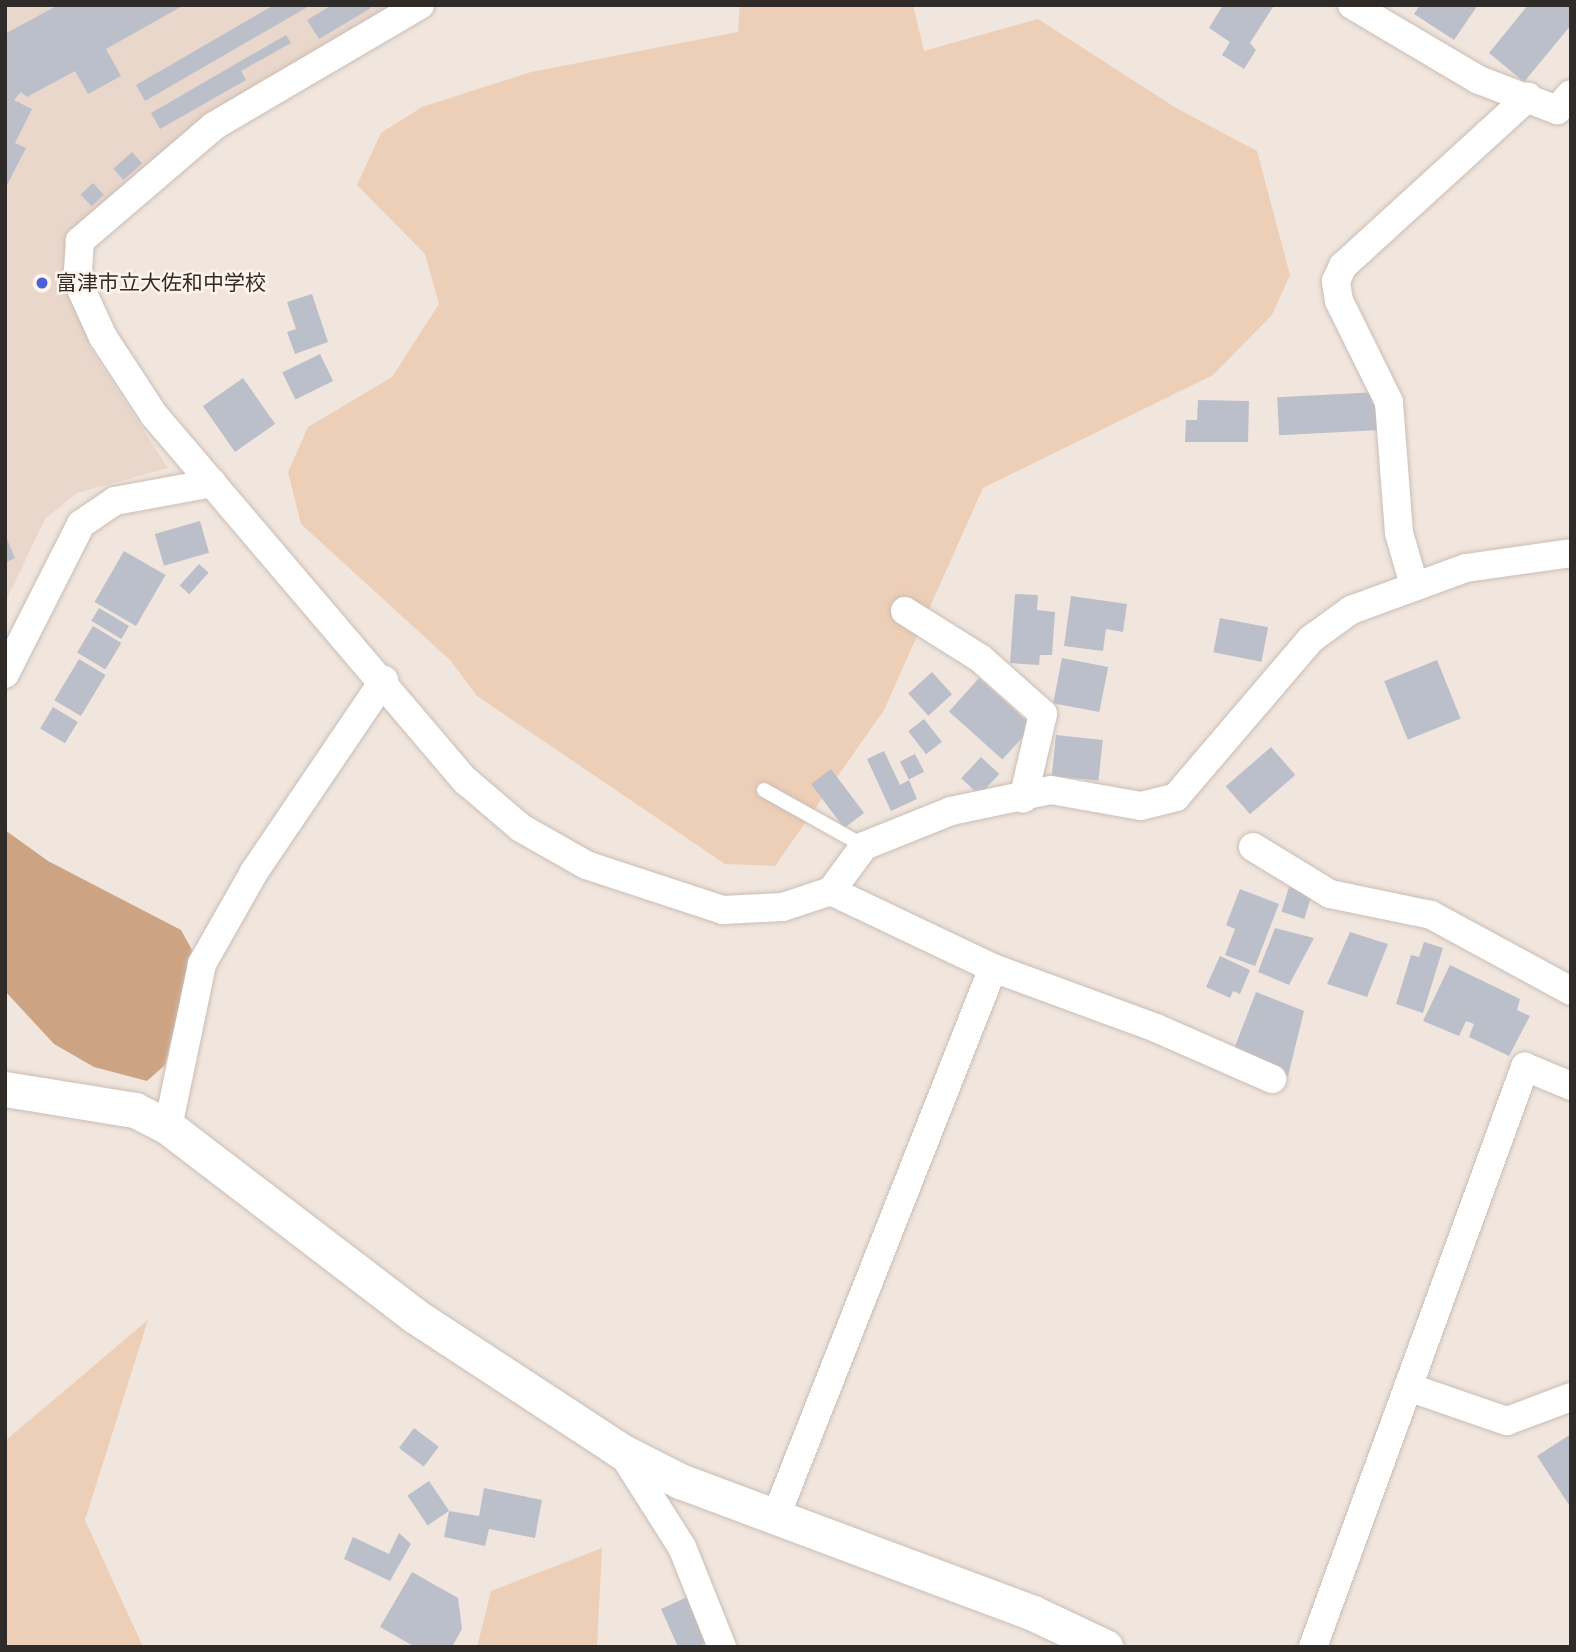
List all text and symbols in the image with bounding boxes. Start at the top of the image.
place label: 富津市立大佐和中学校 [56,270,266,296]
marker: 富津市立大佐和中学校 [34,275,50,291]

